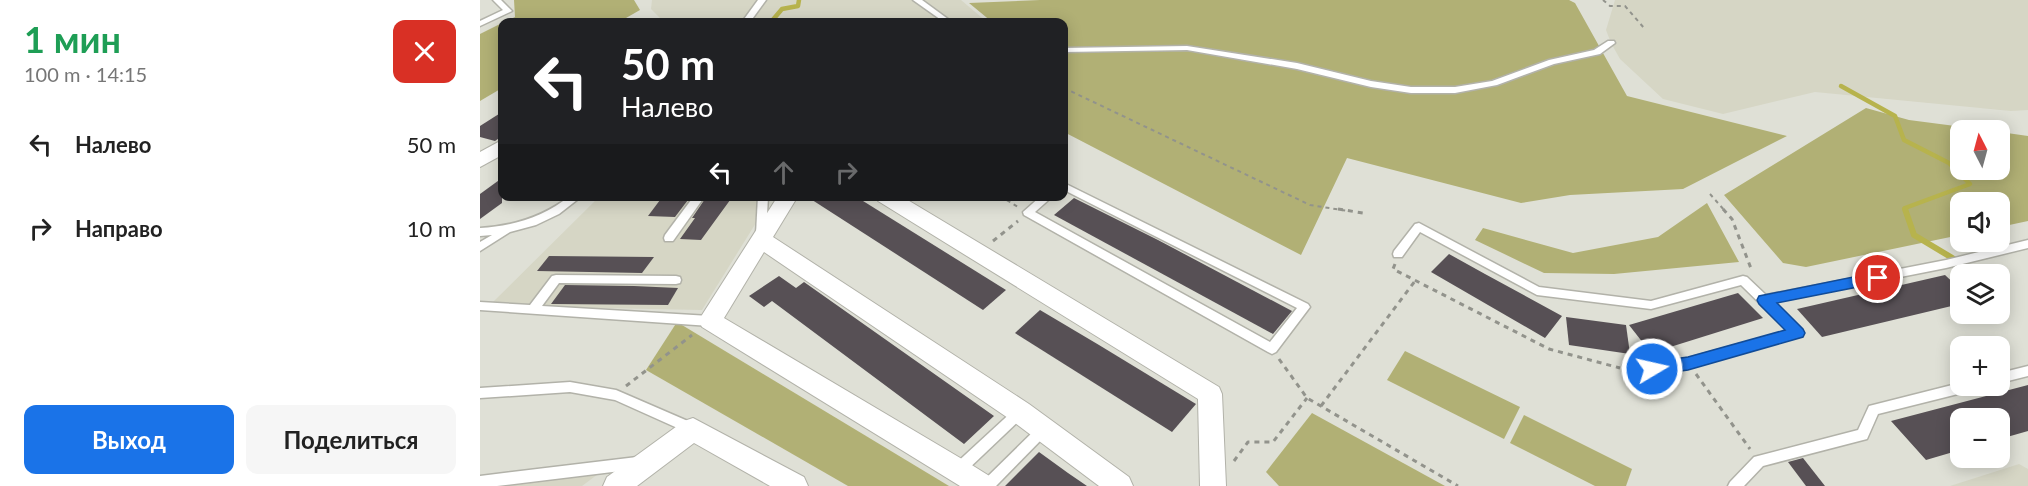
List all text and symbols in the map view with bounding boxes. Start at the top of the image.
text: 1 мин [24,17,121,61]
button: close [393,20,456,83]
text: 50 m [621,39,715,89]
icon: left [522,42,600,120]
text: 100 m · 14:15 [24,62,147,86]
text: Налево [621,90,713,123]
north arrow [1950,120,2010,180]
map controls [1950,120,2010,468]
icon: left [24,128,57,161]
text: Налево [75,131,151,158]
text: 50 m [407,131,456,158]
icon: left [704,156,737,189]
icon: ahead [767,156,800,189]
icon: right [830,156,863,189]
button: sound [1950,192,2010,252]
icon: right [24,212,57,245]
text: Направо [75,215,163,242]
text: 10 m [407,215,456,242]
pin [1852,252,1903,303]
icon: arrive [1861,261,1894,294]
button: layers [1950,264,2010,324]
button: + [1950,336,2010,396]
position arrow [1620,337,1684,401]
button: Выход [24,405,234,474]
button: Поделиться [246,405,456,474]
button: − [1950,408,2010,468]

